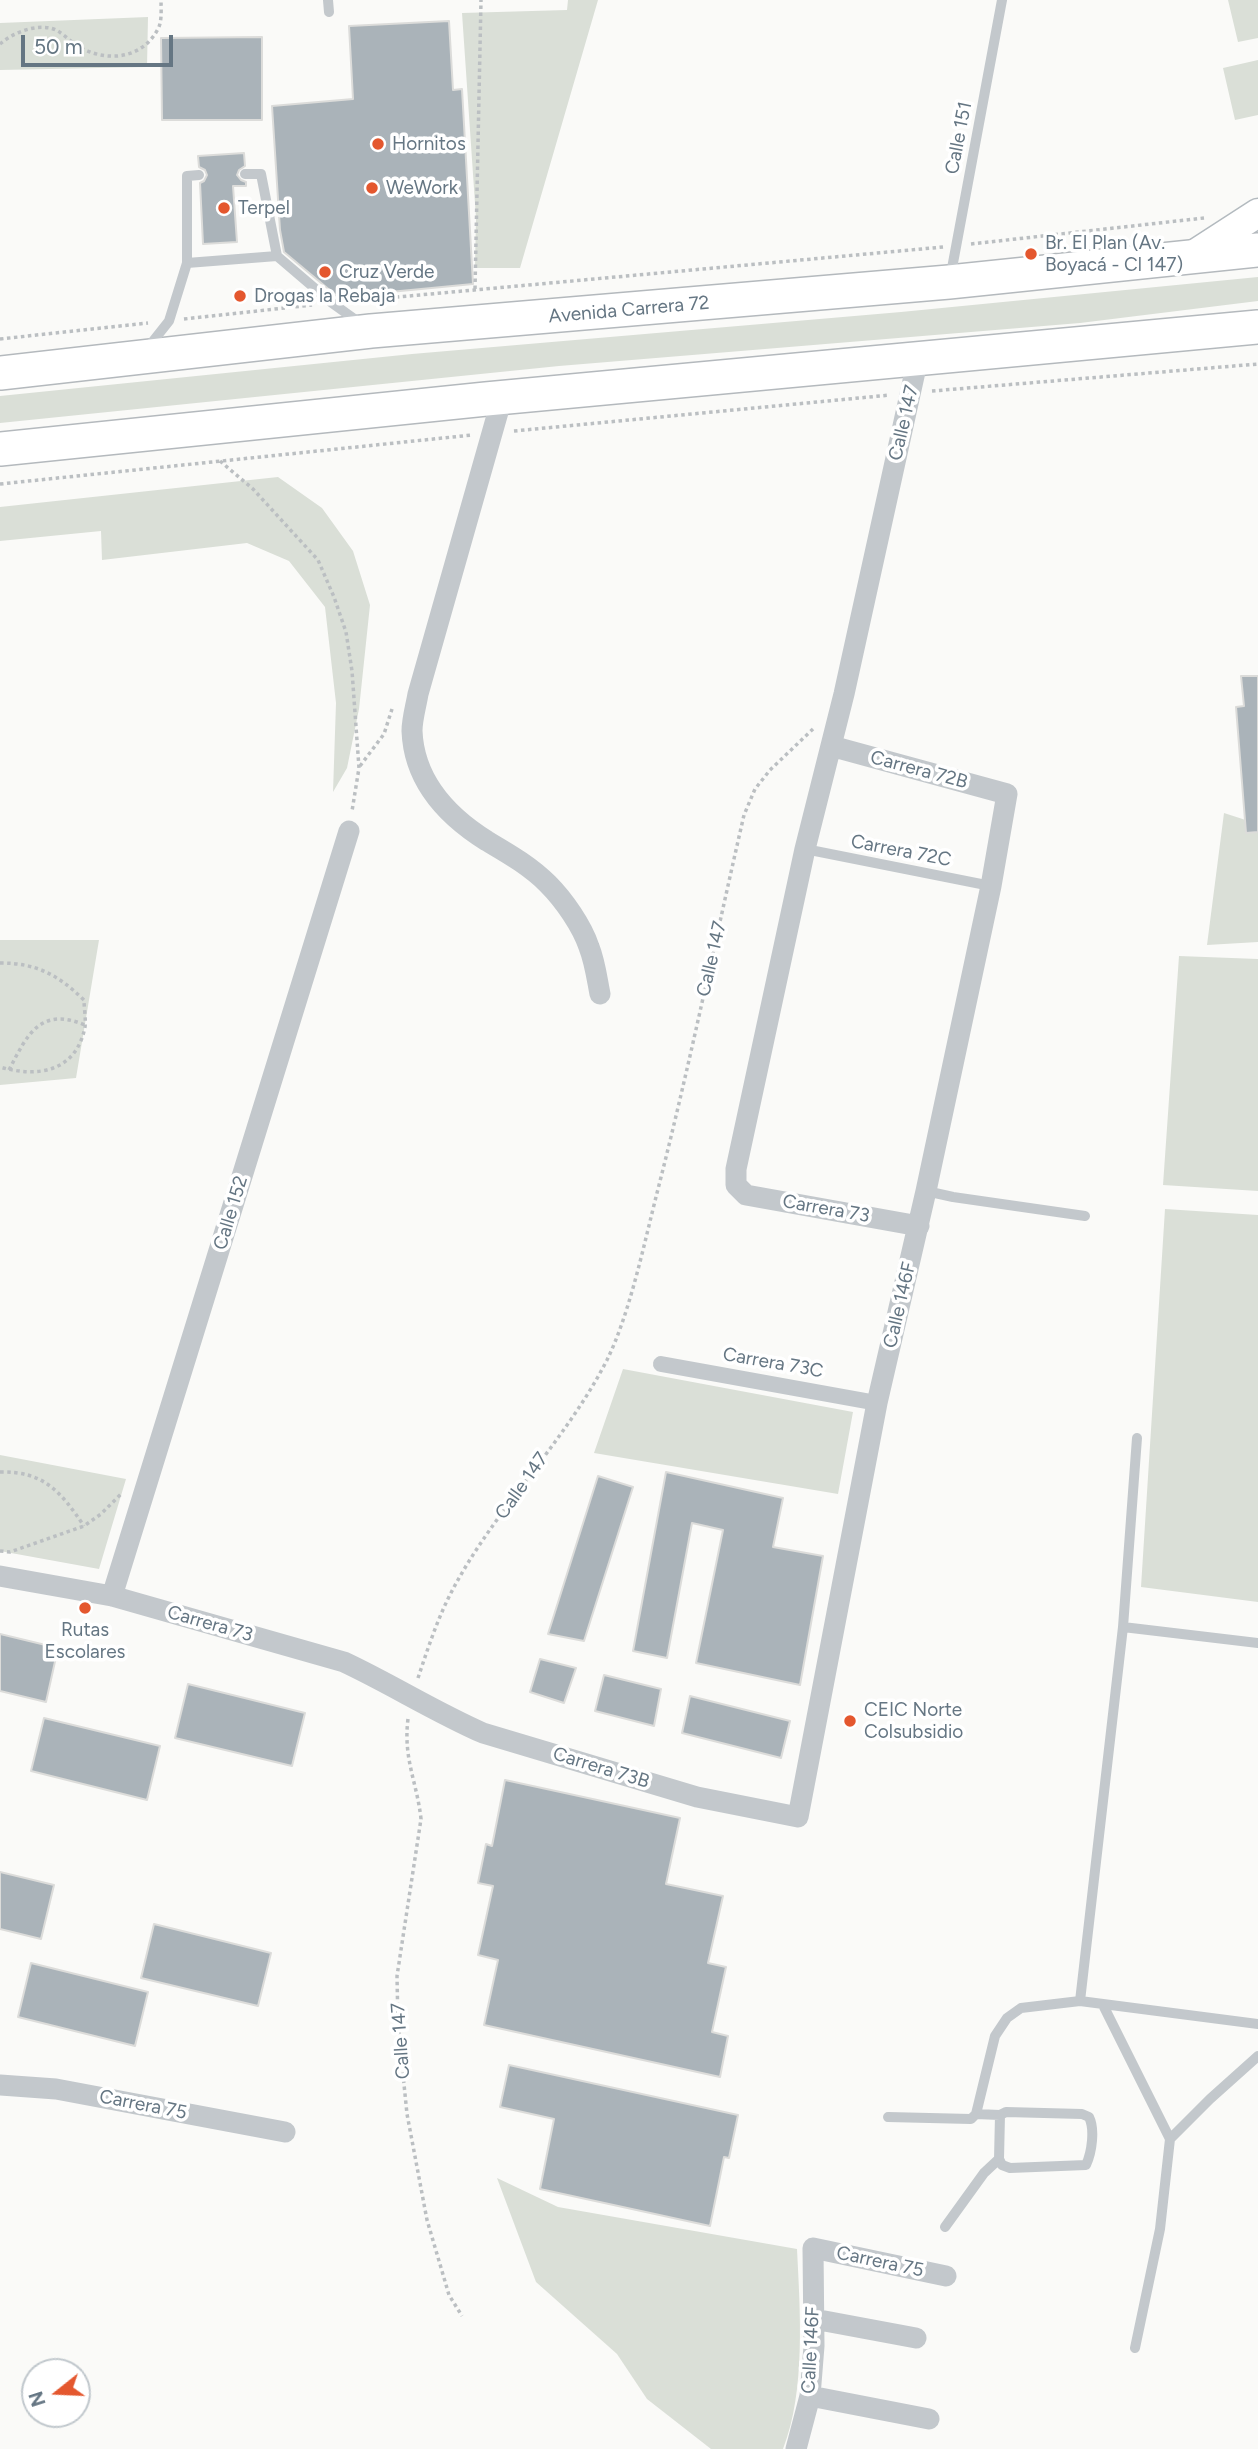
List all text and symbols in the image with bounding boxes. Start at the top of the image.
scale bar [24,21,177,65]
text: 50 m [34,34,83,59]
street label: Calle 151 [941,100,977,176]
place label: Hornitos [392,133,466,155]
marker: Hornitos [370,136,386,152]
place label: WeWork [386,177,458,199]
marker: WeWork [364,180,380,196]
place label: Terpel [238,197,290,219]
marker: Terpel [216,200,232,216]
place label: Br. El Plan (Av. Boyacá - Cl 147) [1045,232,1183,276]
marker: Br. El Plan (Av. Boyacá - Cl 147) [1023,246,1039,262]
place label: Cruz Verde [339,261,434,283]
marker: Cruz Verde [317,264,333,280]
place label: Drogas la Rebaja [254,285,395,307]
marker: Drogas la Rebaja [232,288,248,304]
street label: Avenida Carrera 72 [548,292,710,328]
street label: Calle 147 [884,383,924,463]
street label: Carrera 72B [868,746,970,794]
street label: Carrera 72C [849,830,953,872]
street label: Calle 147 [692,919,732,999]
street label: Calle 152 [209,1173,253,1253]
street label: Carrera 73 [781,1190,871,1228]
street label: Calle 146F [879,1260,921,1350]
street label: Carrera 73C [721,1343,825,1383]
street label: Calle 147 [491,1448,553,1524]
marker: Rutas Escolares [77,1600,93,1616]
street label: Carrera 73 [165,1601,255,1647]
place label: Rutas Escolares [45,1619,125,1663]
place label: CEIC Norte Colsubsidio [864,1699,963,1743]
marker: CEIC Norte Colsubsidio [842,1713,858,1729]
street label: Carrera 73B [550,1743,652,1793]
street label: Calle 147 [387,2002,415,2080]
street label: Carrera 75 [97,2085,189,2125]
street label: Carrera 75 [834,2242,926,2282]
street label: Calle 146F [797,2306,825,2394]
north arrow [21,2358,91,2428]
text: N [24,2388,51,2410]

